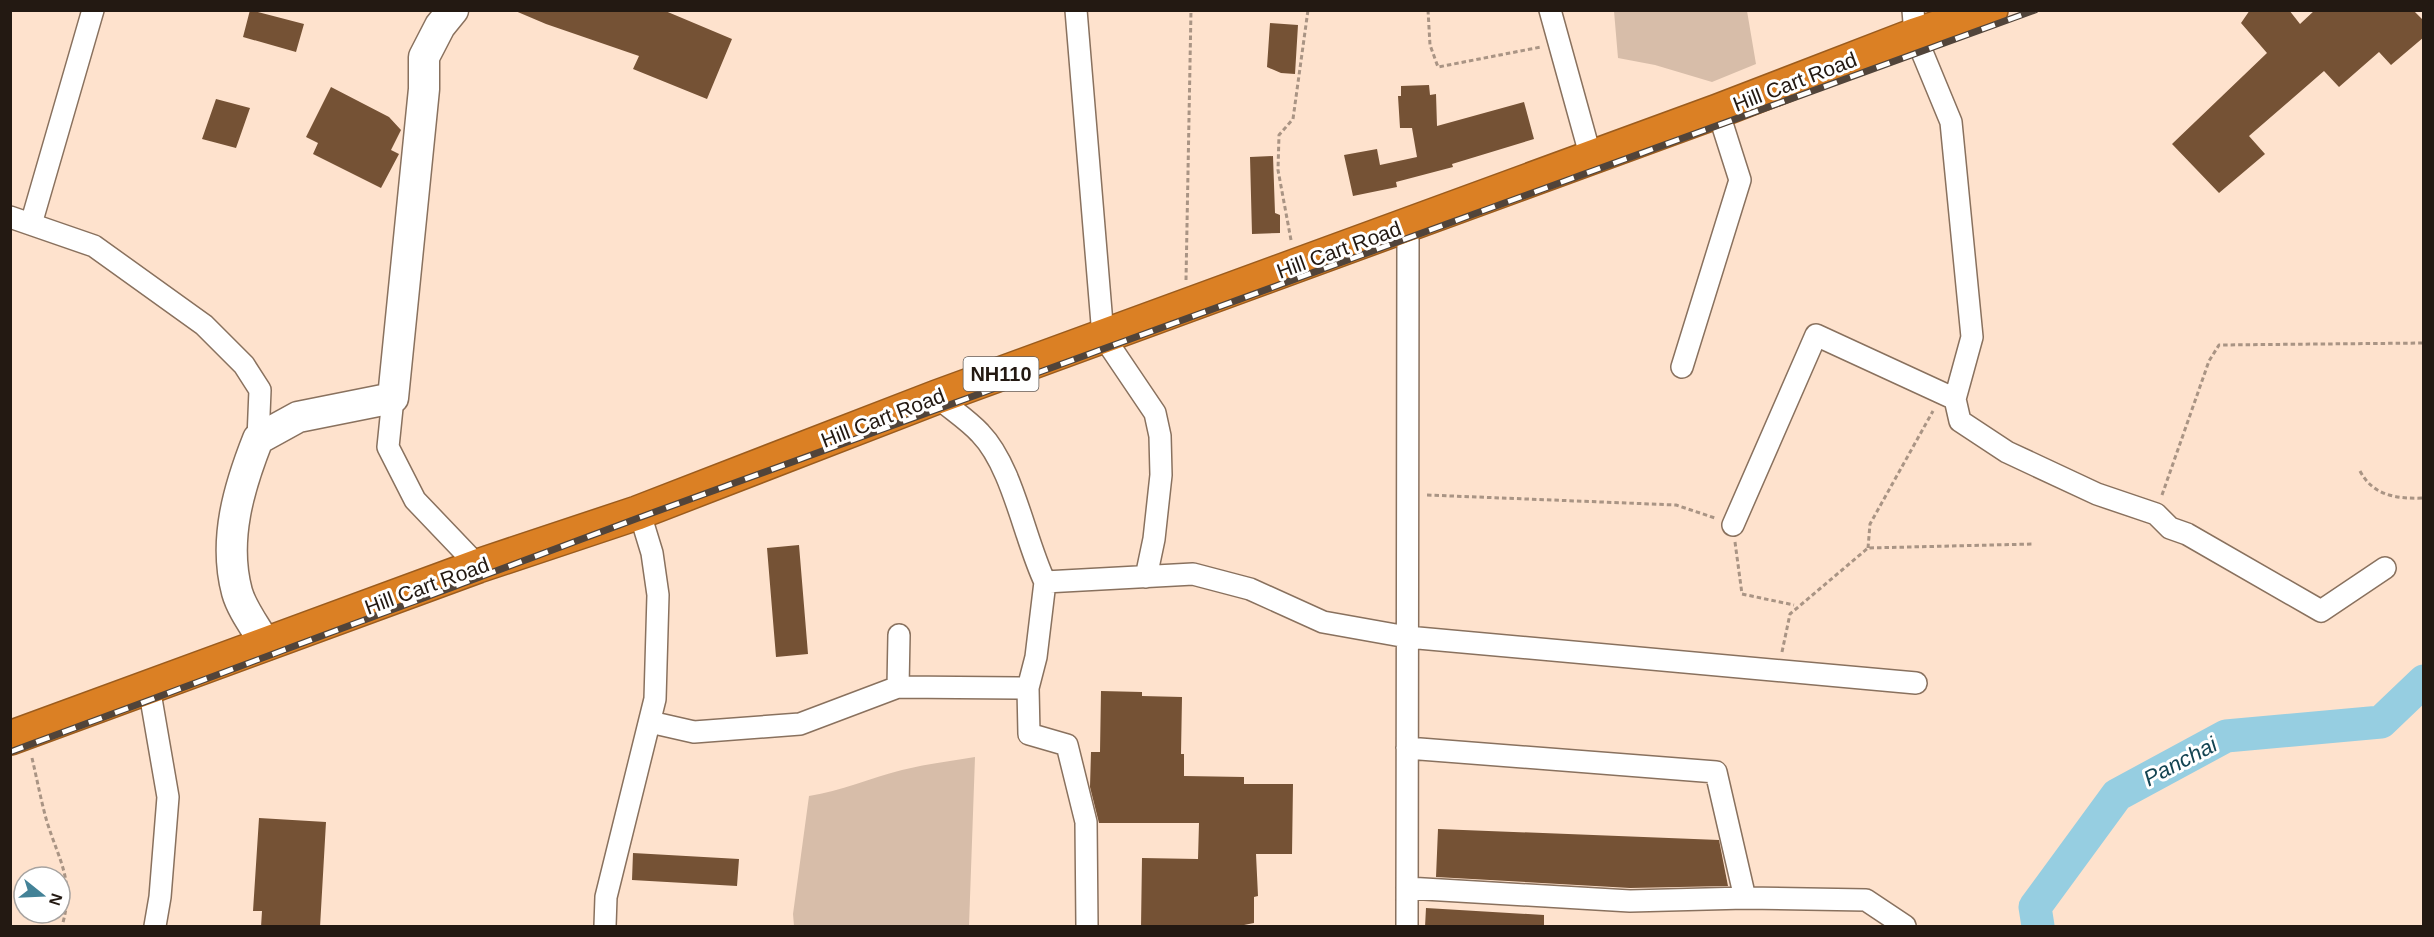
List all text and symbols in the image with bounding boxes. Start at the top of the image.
street label: Hill Cart Road [1730,47,1860,116]
street label: Hill Cart Road [1273,216,1404,283]
road number: NH110 [964,357,1038,391]
street label: Hill Cart Road [818,383,948,452]
street label: Hill Cart Road [361,552,492,619]
water label: Panchai [2139,731,2222,791]
north arrow [12,865,72,925]
text: N [46,891,66,908]

